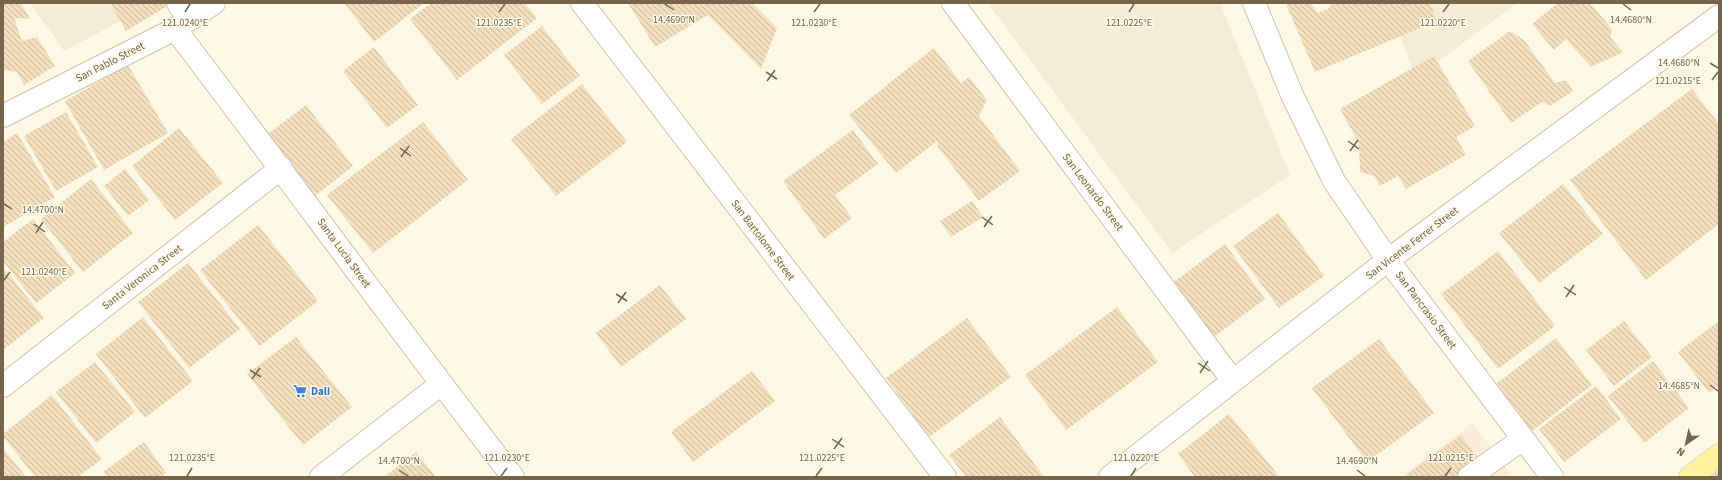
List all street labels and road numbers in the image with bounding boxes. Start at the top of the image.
street label: San Pablo Street [73,38,147,86]
street label: San Leonardo Street [1059,150,1127,234]
street label: San Bartolome Street [727,196,799,284]
street label: San Vicente Ferrer Street [1362,203,1462,283]
street label: Santa Lucia Street [314,215,375,291]
street label: Santa Veronica Street [99,241,186,313]
street label: San Pancrasio Street [1392,268,1460,352]

